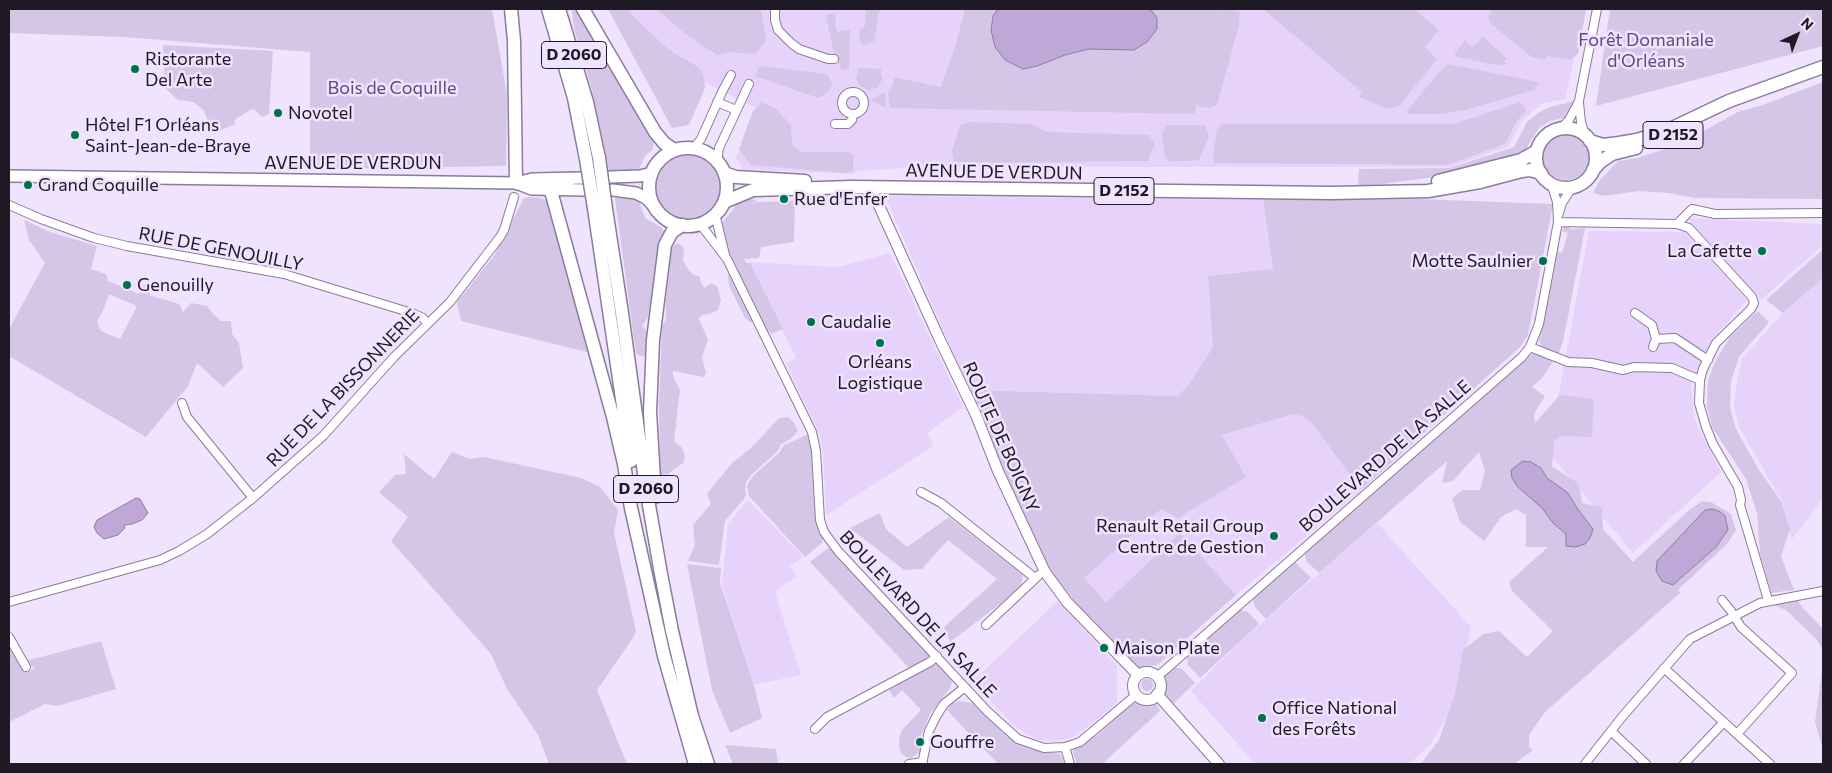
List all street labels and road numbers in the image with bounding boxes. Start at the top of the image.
road number: D 2060 [542,42,606,68]
road number: D 2152 [1643,122,1703,148]
street label: AVENUE DE VERDUN [264,152,442,174]
street label: AVENUE DE VERDUN [905,160,1083,184]
road number: D 2152 [1094,178,1154,205]
street label: RUE DE GENOUILLY [137,222,305,276]
street label: RUE DE LA BISSONNERIE [262,305,424,471]
street label: ROUTE DE BOIGNY [958,358,1044,516]
street label: BOULEVARD DE LA SALLE [1295,376,1475,536]
road number: D 2060 [614,476,678,502]
street label: BOULEVARD DE LA SALLE [835,526,1001,702]

